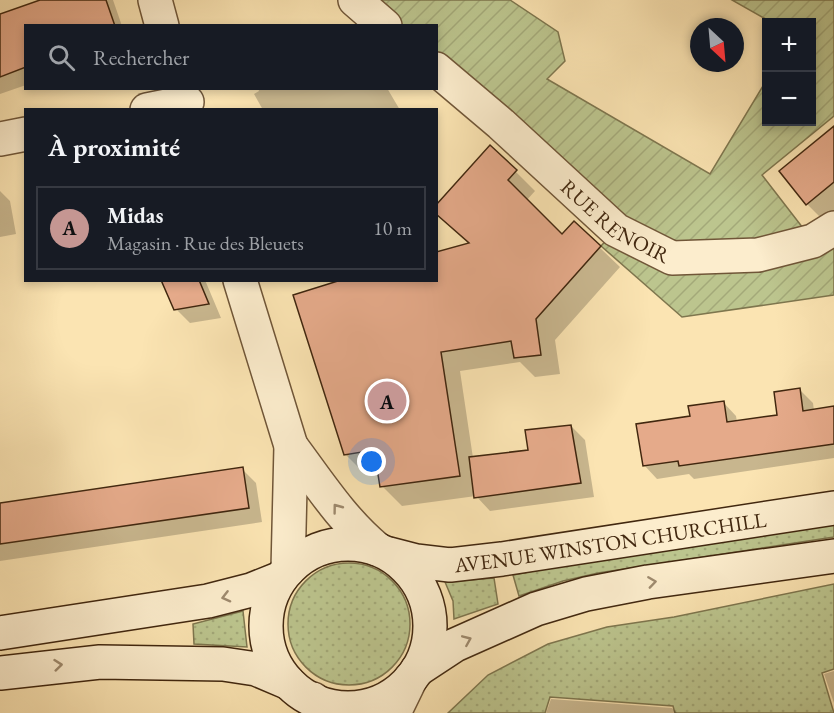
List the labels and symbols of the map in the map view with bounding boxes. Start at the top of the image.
north arrow [690,18,744,72]
street label: RUE RENOIR [556,173,675,269]
pin: A [368,378,406,424]
your location [357,447,386,476]
one-way arrow [333,503,344,514]
street label: AVENUE WINSTON CHURCHILL [452,505,769,578]
one-way arrow [647,576,656,588]
one-way arrow [221,589,231,602]
one-way arrow [460,635,471,647]
one-way arrow [53,660,63,672]

